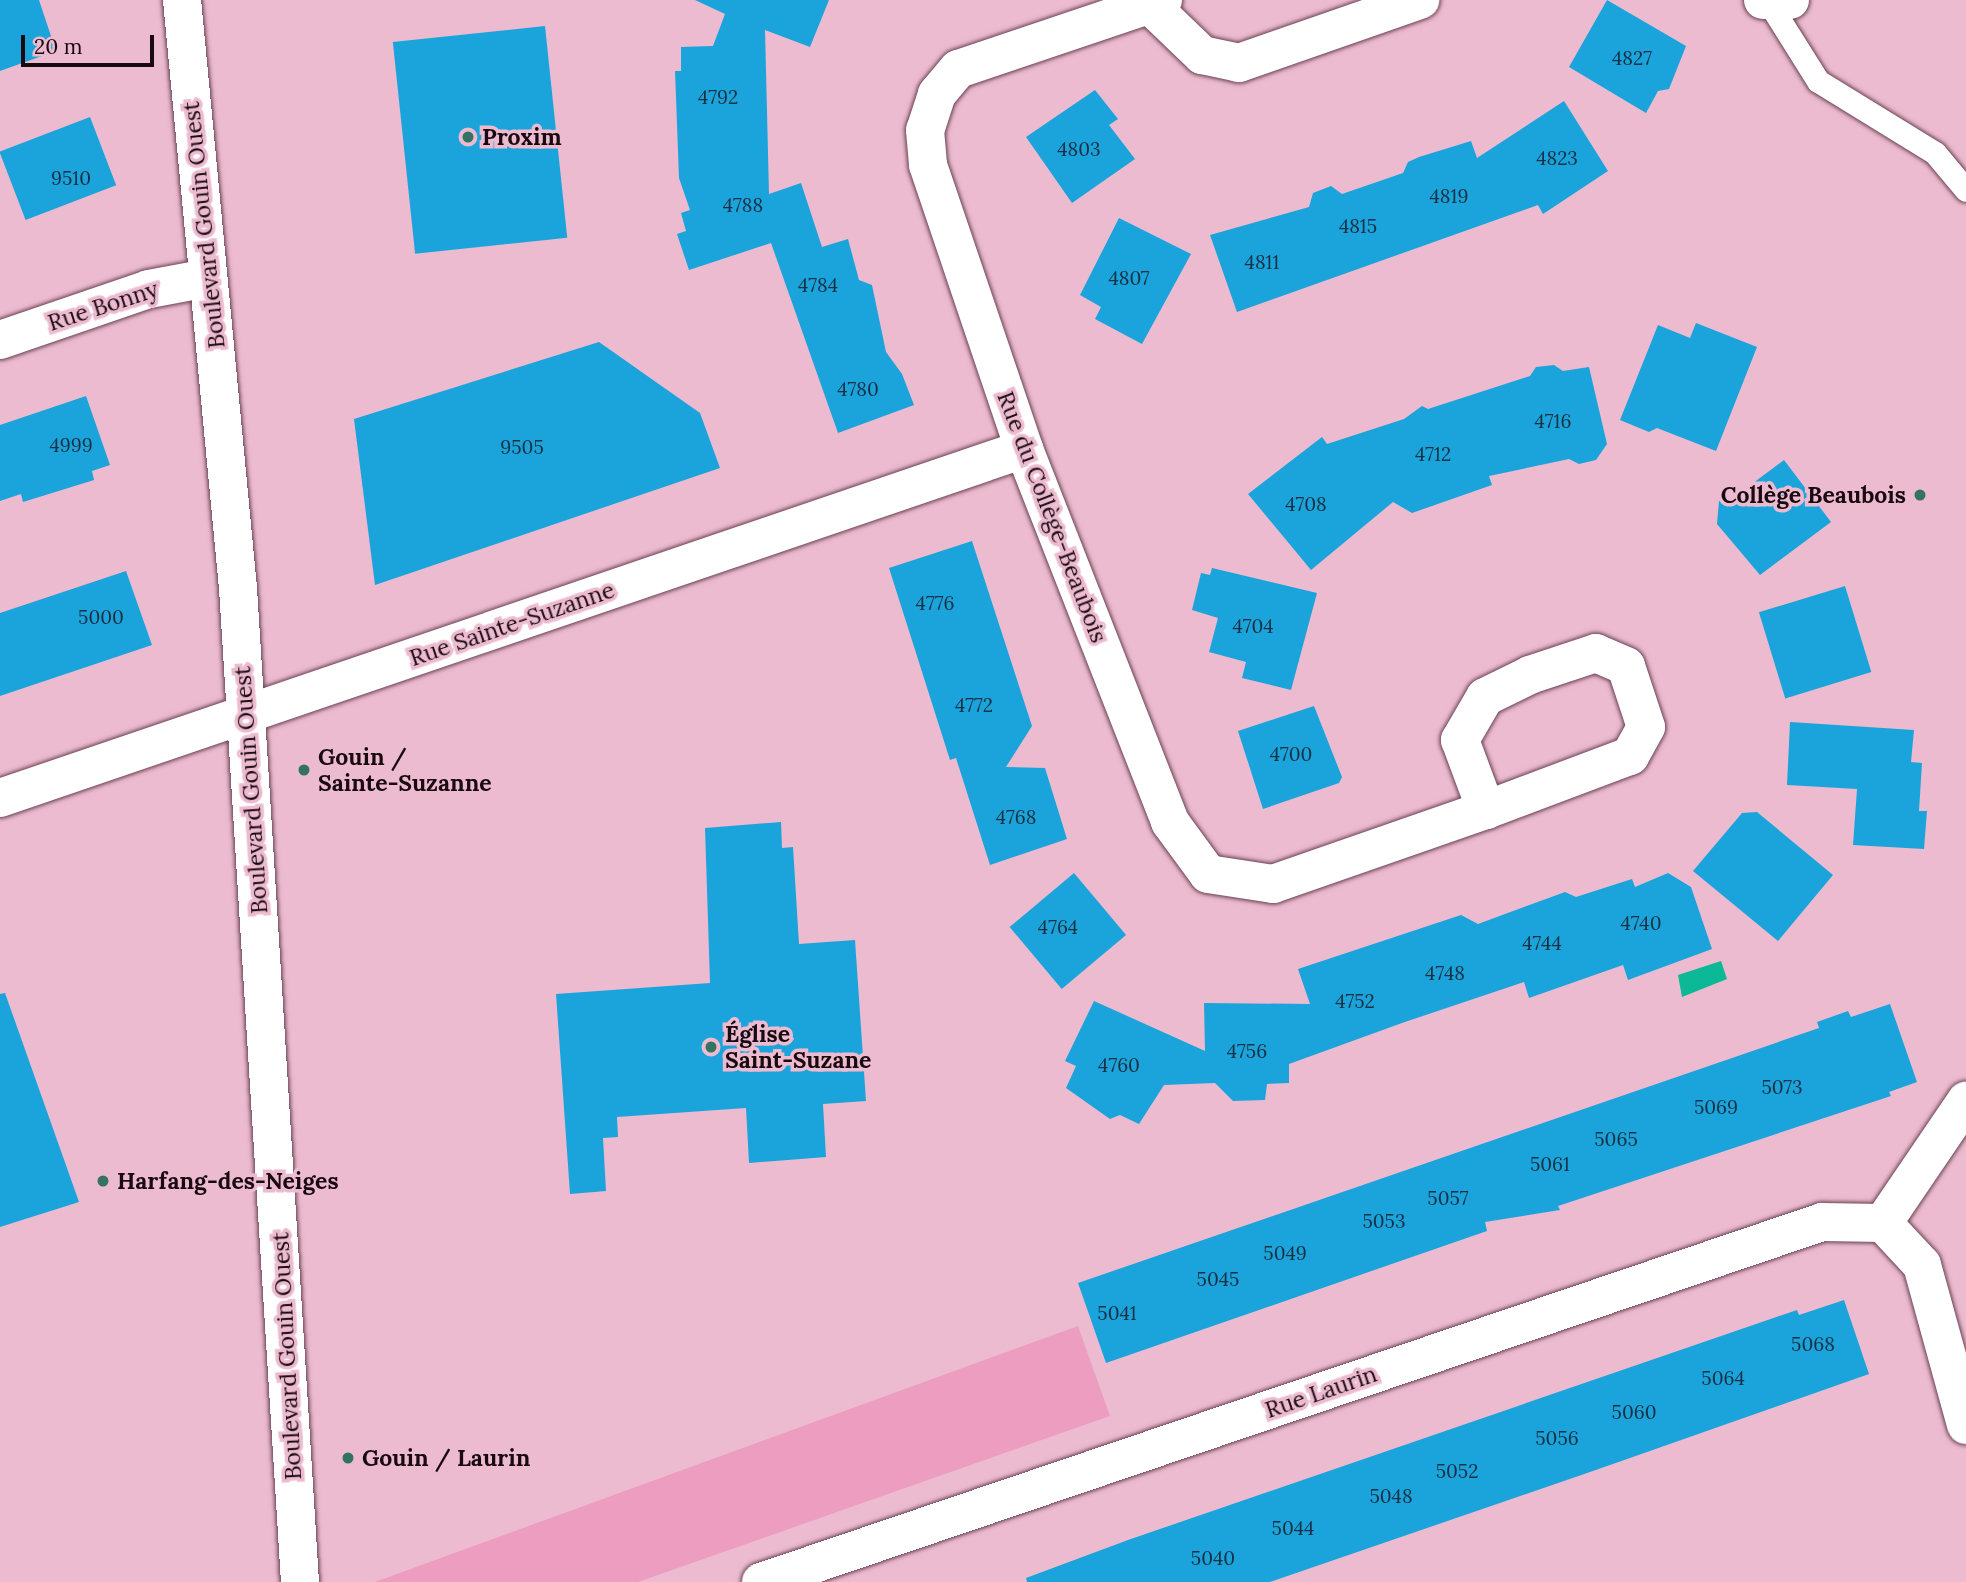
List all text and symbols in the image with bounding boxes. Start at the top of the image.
scale bar [24,21,158,65]
text: 20 m [34,33,83,60]
house number: 4827 [1612,48,1652,70]
house number: 4792 [698,87,738,109]
street label: Boulevard Gouin Ouest [177,100,231,350]
place label: Proxim [482,123,562,151]
marker: Proxim [460,129,476,145]
house number: 4803 [1057,139,1101,161]
house number: 4823 [1536,148,1578,170]
house number: 9510 [51,168,91,190]
house number: 4819 [1430,186,1468,208]
house number: 4788 [723,195,763,217]
house number: 4815 [1339,216,1377,238]
house number: 4811 [1245,252,1279,274]
house number: 4807 [1108,268,1150,290]
street label: Rue Bonny [44,275,162,337]
house number: 4784 [798,275,838,297]
house number: 4780 [837,379,879,401]
street label: Rue du Collège-Beaubois [991,388,1113,646]
house number: 4716 [1535,411,1571,433]
house number: 4999 [49,435,93,457]
house number: 9505 [500,437,544,459]
house number: 4712 [1415,444,1451,466]
place label: Collège Beaubois [1721,481,1906,509]
marker: Collège Beaubois [1912,487,1928,503]
house number: 4708 [1285,494,1327,516]
street label: Rue Sainte-Suzanne [406,576,618,672]
house number: 4776 [916,593,954,615]
house number: 5000 [78,607,124,629]
house number: 4704 [1232,616,1274,638]
street label: Boulevard Gouin Ouest [229,665,273,915]
house number: 4772 [955,695,993,717]
place label: Gouin / Sainte-Suzanne [318,743,492,797]
house number: 4700 [1270,744,1312,766]
marker: Gouin / Sainte-Suzanne [296,762,312,778]
house number: 4768 [996,807,1036,829]
house number: 4740 [1621,913,1661,935]
house number: 4764 [1038,917,1078,939]
house number: 4744 [1522,933,1562,955]
house number: 4748 [1425,963,1465,985]
house number: 4752 [1335,991,1375,1013]
place label: Église Saint-Suzane [725,1020,871,1074]
marker: Église Saint-Suzane [703,1039,719,1055]
house number: 4756 [1227,1041,1267,1063]
house number: 4760 [1098,1055,1140,1077]
house number: 5073 [1761,1077,1803,1099]
house number: 5069 [1694,1097,1738,1119]
house number: 5065 [1594,1129,1638,1151]
house number: 5061 [1530,1154,1570,1176]
place label: Harfang-des-Neiges [117,1167,339,1195]
marker: Harfang-des-Neiges [95,1173,111,1189]
house number: 5057 [1427,1188,1469,1210]
house number: 5053 [1362,1211,1406,1233]
street label: Boulevard Gouin Ouest [267,1231,307,1481]
house number: 5049 [1263,1243,1307,1265]
house number: 5045 [1197,1269,1239,1291]
house number: 5041 [1097,1303,1137,1325]
house number: 5068 [1791,1334,1835,1356]
street label: Rue Laurin [1262,1360,1380,1424]
house number: 5064 [1701,1368,1745,1390]
house number: 5060 [1612,1402,1656,1424]
house number: 5056 [1535,1428,1579,1450]
place label: Gouin / Laurin [362,1444,530,1472]
marker: Gouin / Laurin [340,1450,356,1466]
house number: 5052 [1436,1461,1478,1483]
house number: 5048 [1369,1486,1413,1508]
house number: 5044 [1272,1518,1314,1540]
house number: 5040 [1191,1548,1235,1570]

